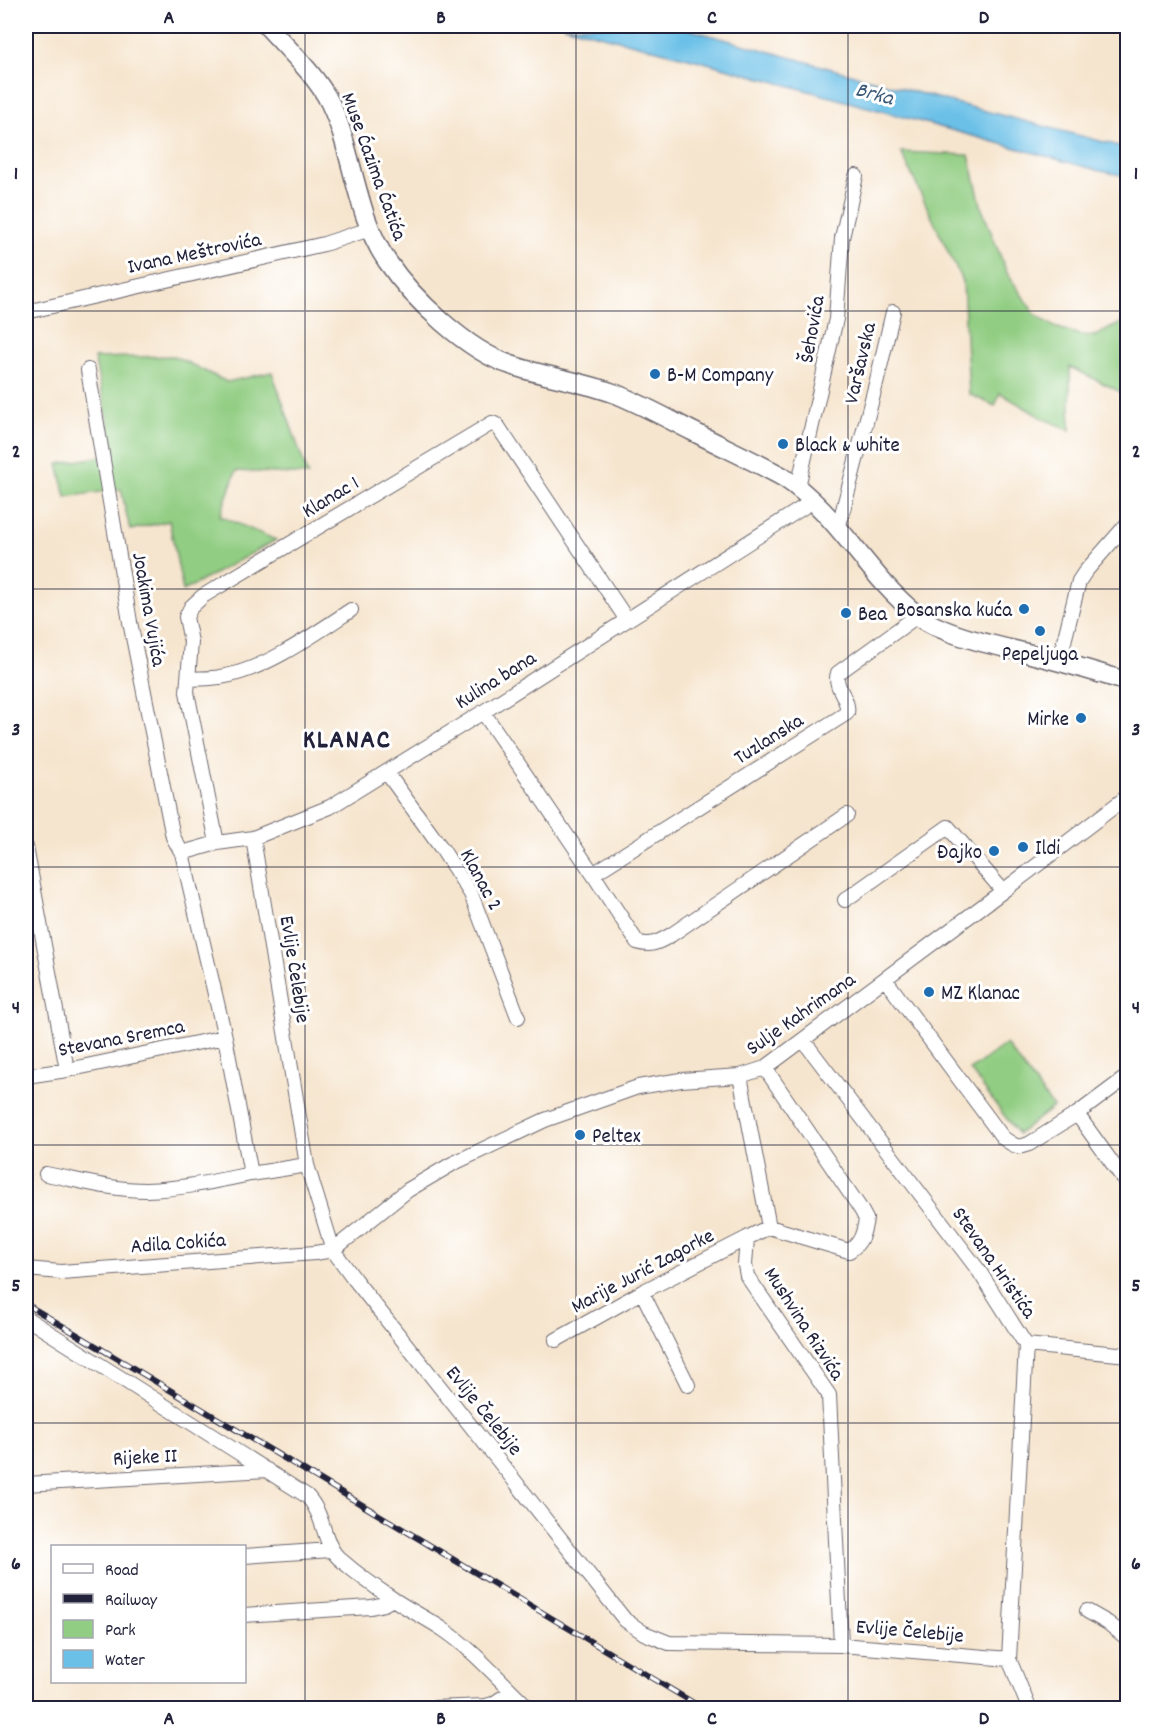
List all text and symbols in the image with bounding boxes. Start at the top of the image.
text: A [164,5,175,33]
text: B [436,5,446,33]
text: C [707,5,717,33]
text: D [979,5,990,33]
water label: Brka [852,75,898,116]
street label: Muse Ćazima Ćatića [331,89,413,246]
text: 1 [14,161,18,189]
text: 1 [1134,161,1138,189]
street label: Ivana Meštrovića [125,226,265,284]
street label: Šehovića [793,292,835,365]
street label: Varšavska [838,319,886,407]
place label: B-M Company [667,362,774,392]
marker: B-M Company [648,367,662,381]
place label: Black & white [795,432,900,462]
marker: Black & white [776,437,790,451]
text: 2 [12,439,20,467]
text: 2 [1132,439,1140,467]
street label: Klanac 1 [297,470,366,527]
street label: Joakima Vujića [122,550,172,670]
place label: Bosanska kuća [896,597,1013,627]
place label: Bea [858,601,888,631]
marker: Bosanska kuća [1017,602,1031,616]
marker: Bea [839,606,853,620]
marker: Pepeljuga [1033,624,1047,638]
place label: Pepeljuga [1002,641,1079,671]
street label: Kulina bana [450,644,544,718]
place label: Mirke [1027,706,1069,736]
street label: Tuzlanska [729,707,811,774]
marker: Mirke [1074,711,1088,725]
text: 3 [12,717,20,745]
text: 3 [1132,717,1140,745]
district label: KLANAC [303,722,391,761]
place label: Ildi [1035,835,1060,865]
place label: Đajko [937,839,982,869]
marker: Ildi [1016,840,1030,854]
street label: Klanac 2 [450,844,508,917]
marker: Đajko [987,844,1001,858]
street label: Evlije Čelebije [270,914,316,1025]
street label: Sulje Kahrimana [741,966,863,1064]
place label: MZ Klanac [941,980,1020,1010]
marker: MZ Klanac [922,985,936,999]
text: 4 [12,995,20,1023]
text: 4 [1132,995,1140,1023]
street label: Stevana Sremca [56,1013,188,1067]
place label: Peltex [592,1123,641,1153]
marker: Peltex [573,1128,587,1142]
street label: Stevana Hristića [943,1202,1043,1327]
street label: Marije Jurić Zagorke [567,1222,720,1323]
street label: Adila Cokića [130,1227,228,1263]
street label: Mushvina Rizvića [755,1262,851,1388]
text: 5 [11,1273,21,1301]
text: 5 [1131,1273,1141,1301]
street label: Evlije Čelebije [437,1360,528,1463]
street label: Rijeke II [112,1442,179,1476]
legend [51,1545,246,1683]
text: 6 [11,1551,21,1579]
text: 6 [1131,1551,1141,1579]
text: Road [105,1559,139,1584]
text: Railway [105,1589,158,1614]
street label: Evlije Čelebije [855,1613,965,1653]
text: Park [105,1619,136,1644]
text: Water [105,1649,145,1674]
text: A [164,1706,175,1734]
text: B [436,1706,446,1734]
text: C [707,1706,717,1734]
text: D [979,1706,990,1734]

